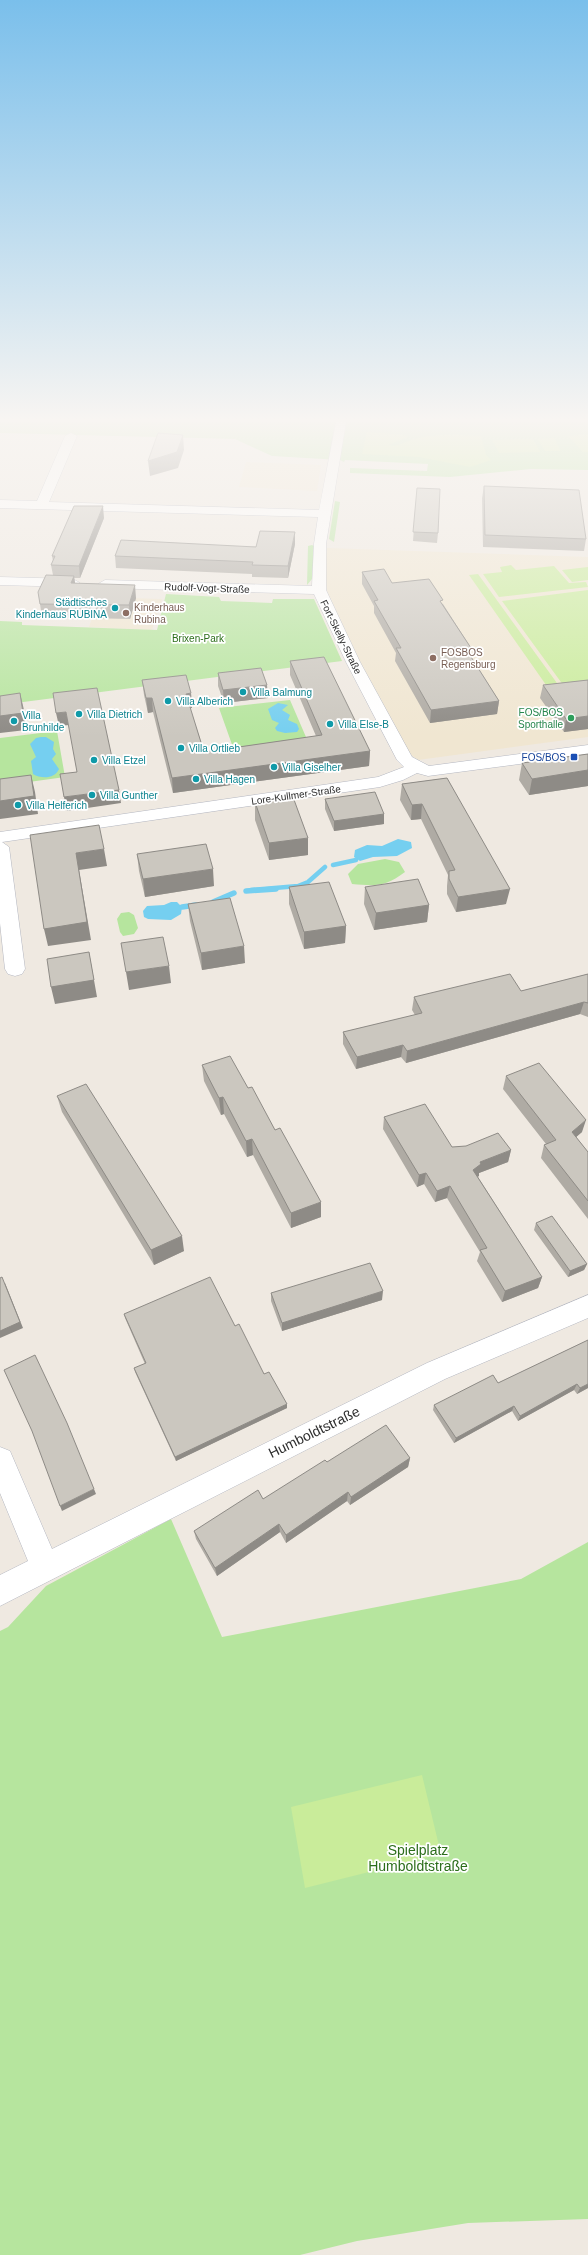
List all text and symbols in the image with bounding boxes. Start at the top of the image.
street label: Rudolf-Vogt-Straße [164,581,250,595]
place label: Städtisches Kinderhaus RUBINA [16,597,107,620]
street label: Fort-Skelly-Straße [318,598,364,676]
place label: Kinderhaus Rubina [134,602,185,625]
marker: Städtisches Kinderhaus RUBINA [110,603,120,613]
marker: Kinderhaus Rubina [121,608,131,618]
park label: Brixen-Park [172,633,225,644]
place label: FOSBOS Regensburg [441,647,495,670]
marker: FOSBOS Regensburg [428,653,438,663]
marker: Villa Balmung [238,687,248,697]
place label: Villa Balmung [251,687,312,698]
marker: Villa Alberich [163,696,173,706]
place label: Villa Alberich [176,696,233,707]
place label: FOS/BOS Sporthalle [518,707,563,730]
marker: Villa Dietrich [74,709,84,719]
place label: Villa Dietrich [87,709,142,720]
place label: Villa Brunhilde [22,710,65,733]
marker: FOS/BOS Sporthalle [566,713,576,723]
marker: Villa Brunhilde [9,716,19,726]
marker: Villa Else-B [325,719,335,729]
place label: Villa Else-B [338,719,389,730]
marker: Villa Ortlieb [176,743,186,753]
place label: Villa Ortlieb [189,743,240,754]
place label: FOS/BOS [522,752,566,763]
marker: FOS/BOS [569,752,579,762]
marker: Villa Etzel [89,755,99,765]
place label: Villa Etzel [102,755,146,766]
marker: Villa Giselher [269,762,279,772]
place label: Villa Giselher [282,762,341,773]
marker: Villa Hagen [191,774,201,784]
place label: Villa Hagen [204,774,255,785]
street label: Lore-Kullmer-Straße [250,783,342,807]
marker: Villa Gunther [87,790,97,800]
place label: Villa Gunther [100,790,158,801]
marker: Villa Helferich [13,800,23,810]
place label: Villa Helferich [26,800,87,811]
street label: Humboldtstraße [266,1403,362,1461]
park label: Spielplatz Humboldtstraße [368,1842,468,1874]

